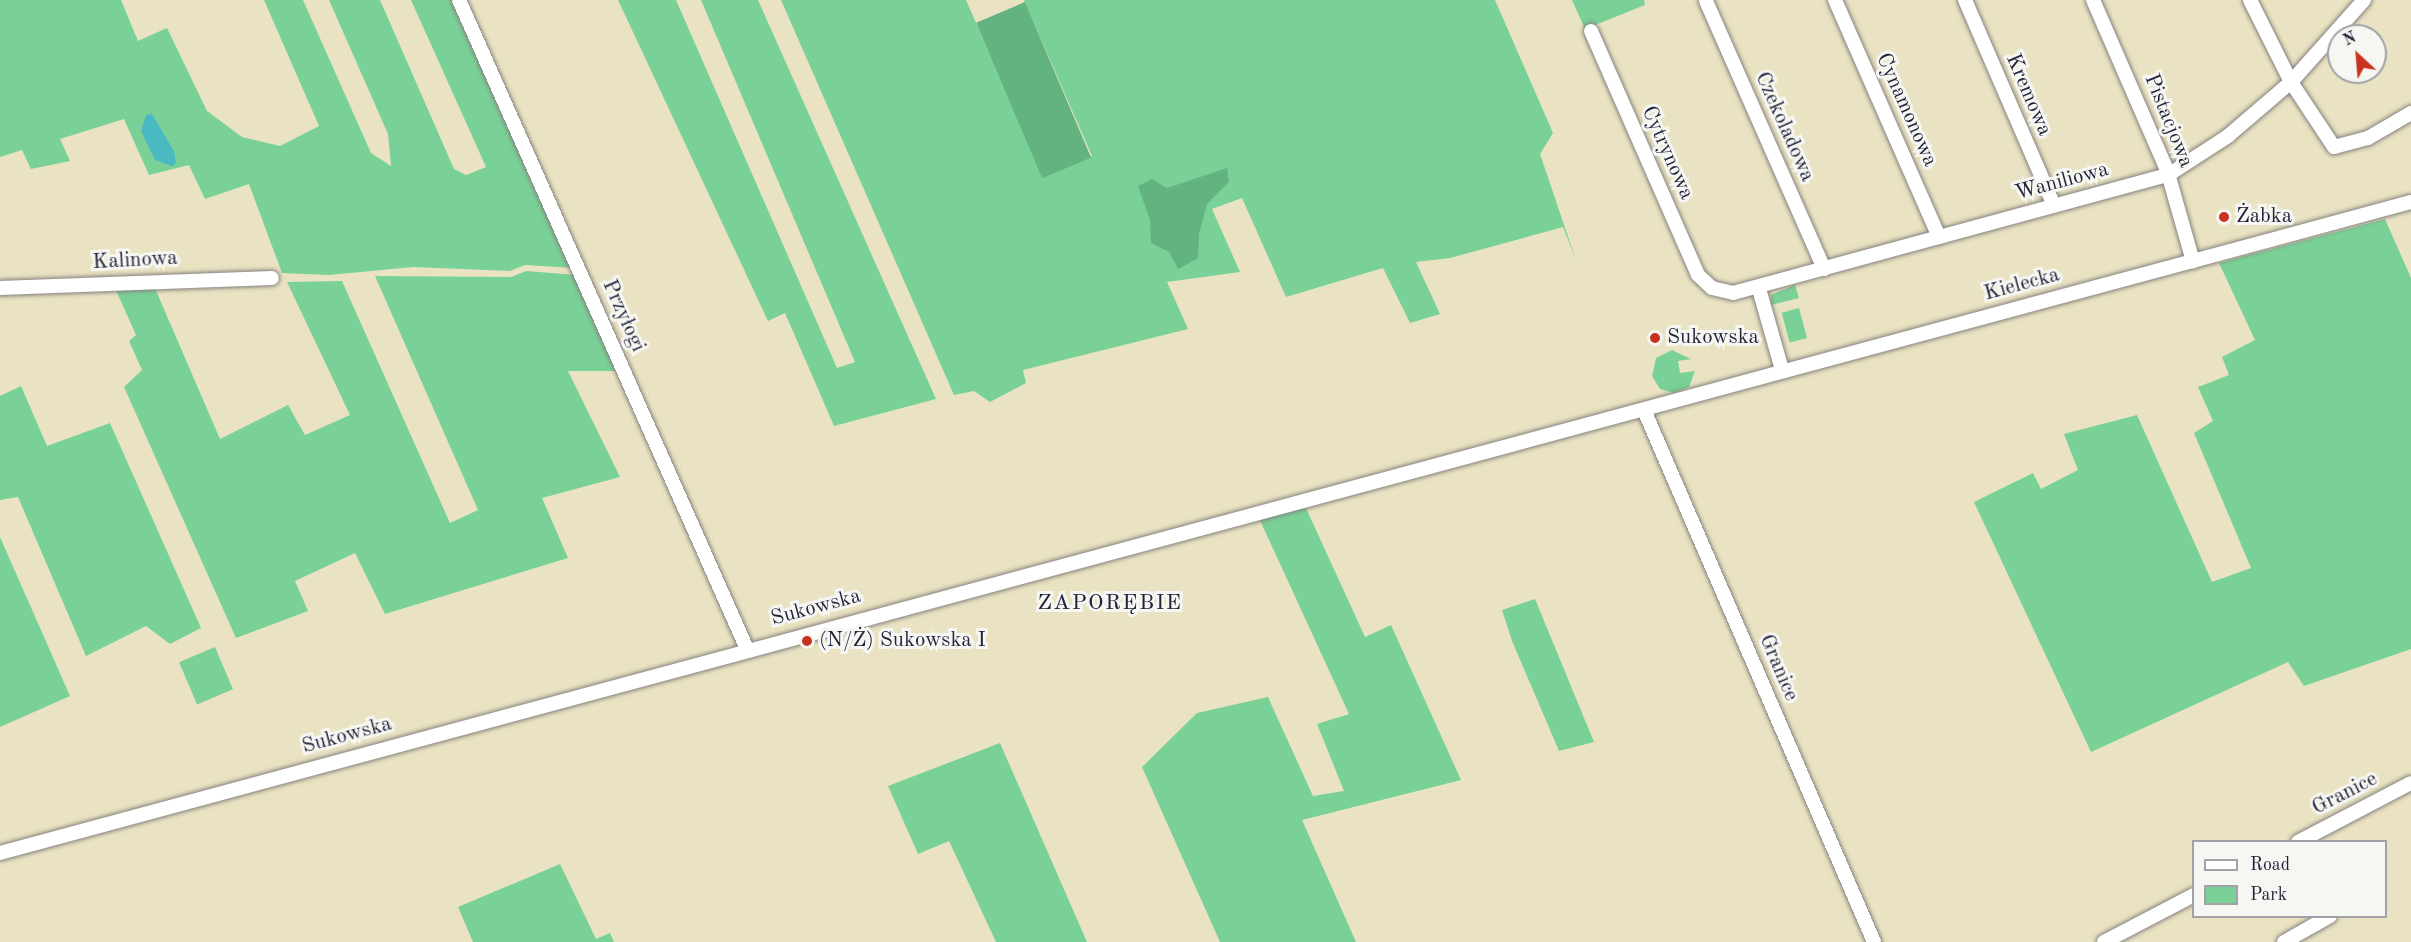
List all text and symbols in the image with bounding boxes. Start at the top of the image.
north arrow [2327,24,2387,84]
text: N [2341,30,2359,49]
street label: Cynamonowa [1870,49,1942,171]
street label: Kremowa [1999,50,2057,140]
street label: Czekoladowa [1749,68,1819,186]
street label: Pistacjowa [2138,71,2198,171]
street label: Cytrynowa [1635,102,1699,204]
street label: Waniliowa [2013,157,2111,207]
place label: Żabka [2236,204,2292,230]
marker: Żabka [2217,210,2231,224]
street label: Kalinowa [92,246,178,276]
street label: Kielecka [1982,263,2062,307]
street label: Przyłogi [596,276,650,356]
place label: Sukowska [1667,325,1759,351]
marker: Sukowska [1648,331,1662,345]
street label: Sukowska [768,584,864,632]
district label: ZAPORĘBIE [1038,591,1182,617]
place label: (N/Ż) Sukowska I [819,628,986,654]
street label: Granice [1753,631,1803,705]
marker: (N/Ż) Sukowska I [800,634,814,648]
street label: Sukowska [299,712,395,760]
street label: Granice [2308,767,2382,821]
legend [2192,840,2387,918]
text: Road [2250,856,2290,874]
text: Park [2250,886,2287,904]

